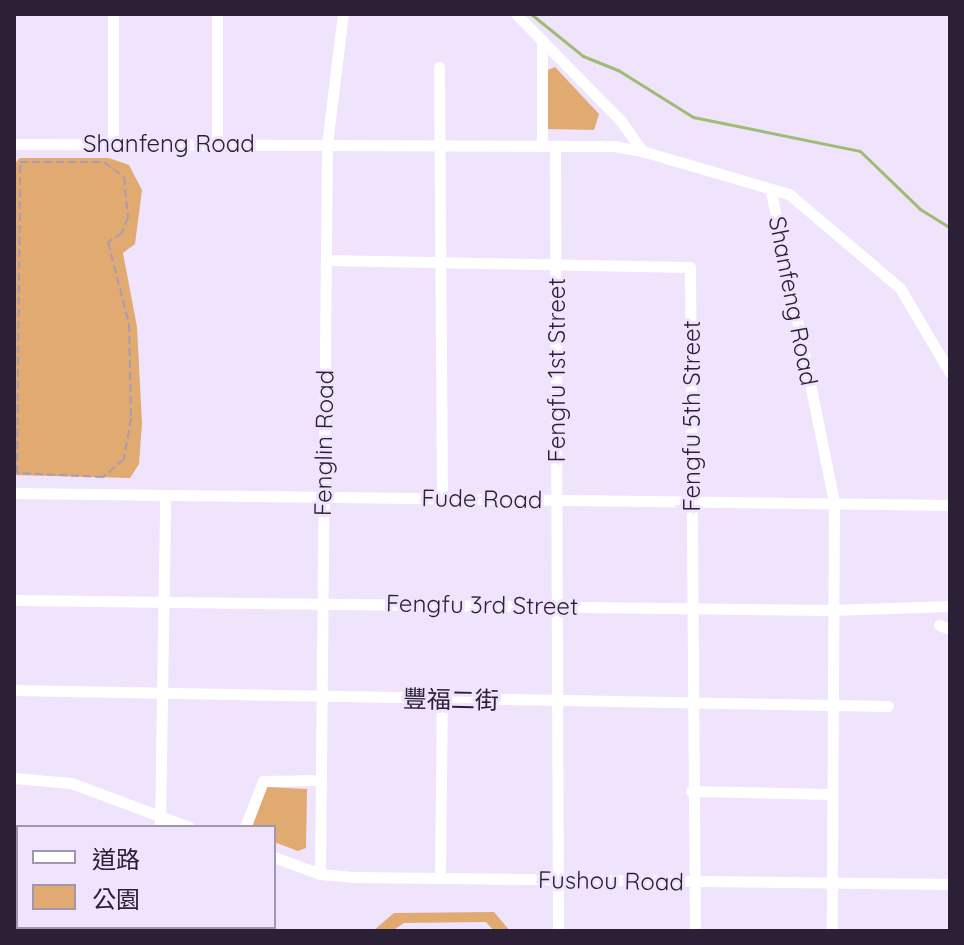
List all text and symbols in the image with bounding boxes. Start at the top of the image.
street label: Shanfeng Road [83,130,255,158]
street label: Shanfeng Road [762,214,824,388]
street label: Fengfu 1st Street [543,278,571,462]
street label: Fengfu 5th Street [678,320,706,512]
street label: Fenglin Road [308,370,340,516]
street label: Fude Road [421,484,543,514]
street label: Fengfu 3rd Street [386,589,578,621]
street label: 豐福二街 [403,685,499,715]
legend [16,825,276,929]
text: 道路 [92,844,140,874]
street label: Fushou Road [538,865,684,897]
text: 公園 [92,884,140,914]

